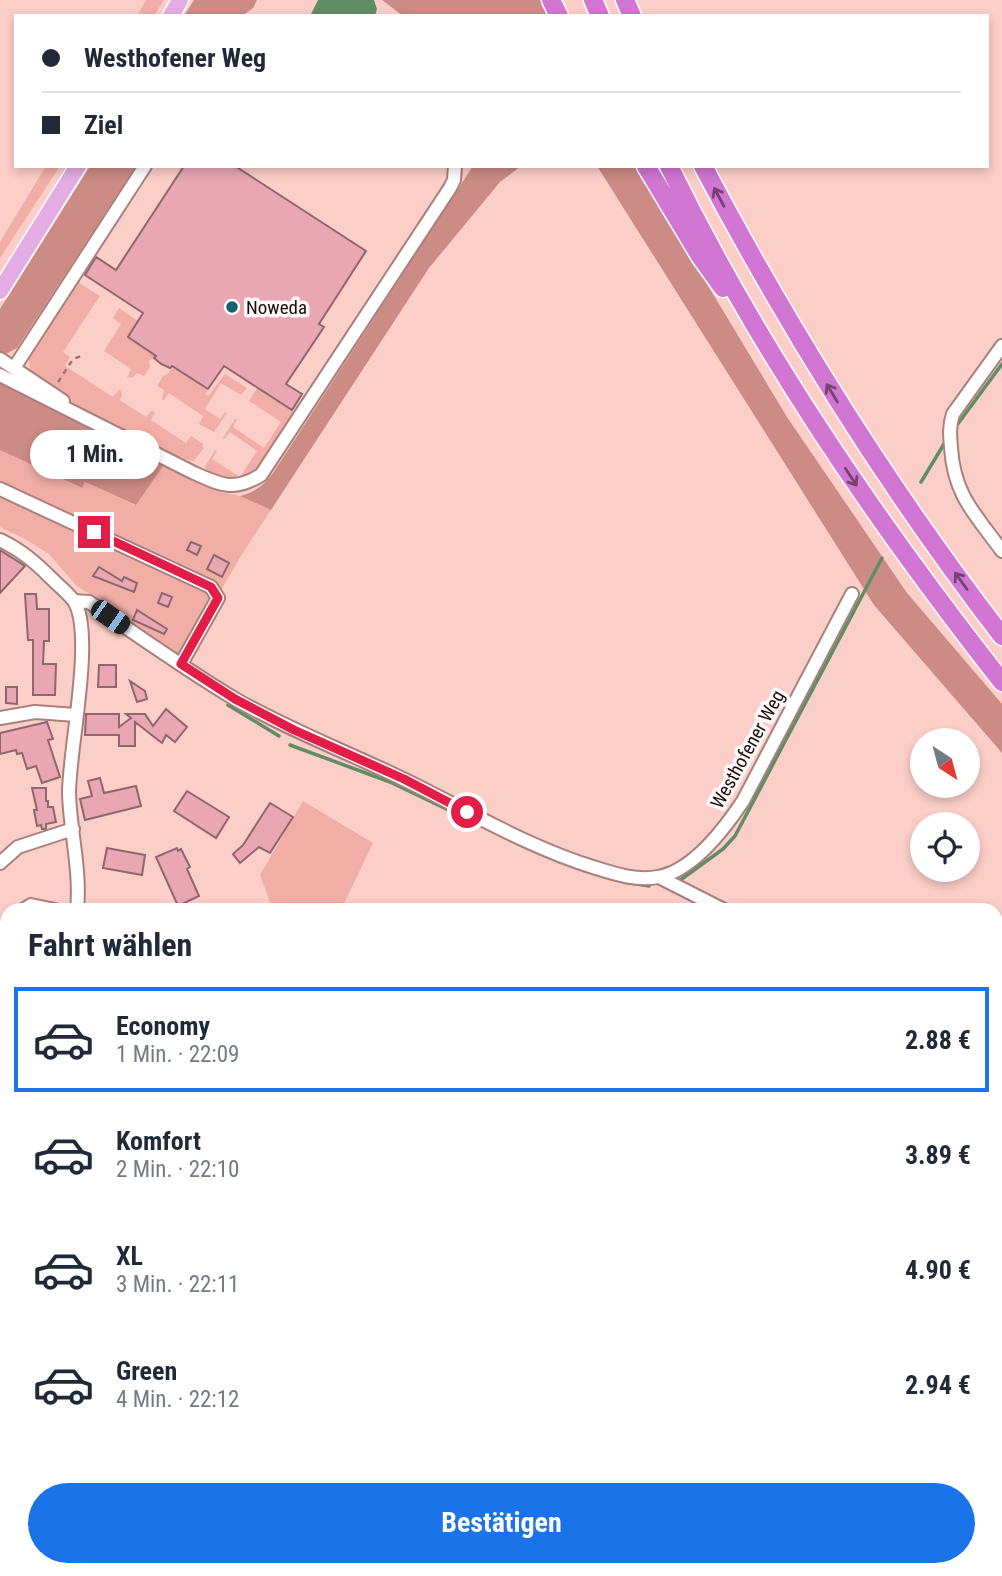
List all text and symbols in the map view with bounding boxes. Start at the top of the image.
text: Westhofener Weg [84,43,266,73]
text: Ziel [84,110,123,140]
one-way arrow [711,187,725,207]
place label: Noweda [246,296,307,319]
marker: Noweda [224,299,240,315]
one-way arrow [825,384,839,404]
callout: 1 Min. [29,430,159,480]
text: 1 Min. [66,441,124,468]
one-way arrow [845,467,859,487]
route end [78,516,110,548]
one-way arrow [954,572,968,591]
car [87,596,134,638]
street label: Westhofener Weg [705,686,789,812]
north arrow [910,728,980,798]
map controls [910,728,980,882]
route start [451,796,483,828]
button: locate [910,812,980,882]
text: Fahrt wählen [28,926,192,964]
icon: car [32,1008,95,1071]
text: Economy [116,1011,210,1041]
text: 2.88 € [905,1025,971,1055]
text: 1 Min. · 22:09 [116,1041,239,1068]
icon: car [32,1123,95,1186]
text: Komfort [116,1126,201,1156]
text: 3.89 € [905,1140,971,1170]
text: 2 Min. · 22:10 [116,1156,239,1183]
icon: car [32,1238,95,1301]
text: XL [116,1241,143,1271]
text: 4.90 € [905,1255,971,1285]
text: 3 Min. · 22:11 [116,1271,239,1298]
icon: car [32,1353,95,1416]
text: Green [116,1356,177,1386]
text: 2.94 € [905,1370,971,1400]
text: 4 Min. · 22:12 [116,1386,239,1413]
button: Bestätigen [28,1483,975,1563]

